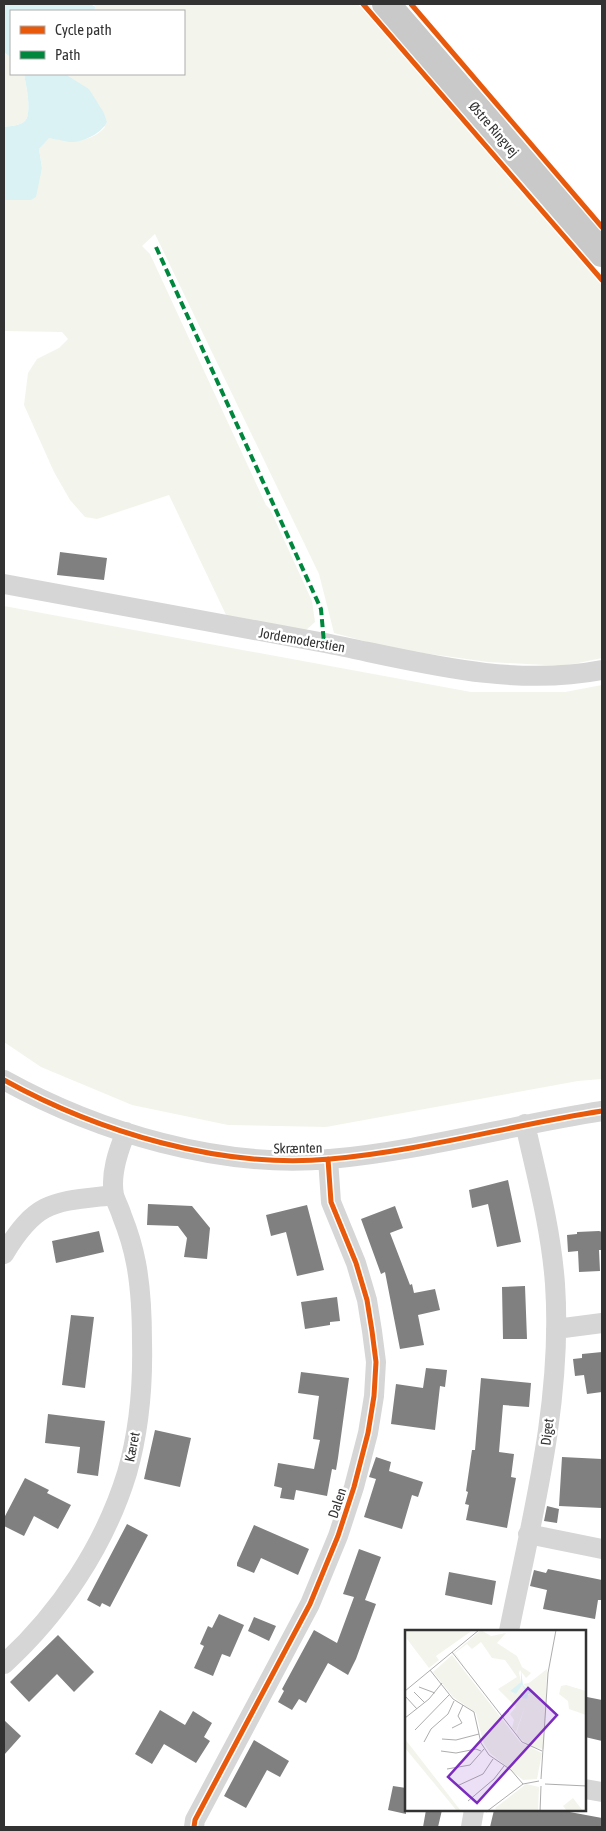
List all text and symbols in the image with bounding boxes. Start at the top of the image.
legend [10,10,185,75]
text: Cycle path [55,21,112,38]
text: Path [55,46,81,63]
street label: Østre Ringvej [466,98,522,160]
street label: Jordemoderstien [258,625,346,655]
street label: Skrænten [273,1140,323,1156]
street label: Diget [537,1418,557,1446]
street label: Kæret [121,1431,143,1463]
street label: Dalen [325,1486,349,1520]
inset map [405,1630,586,1811]

